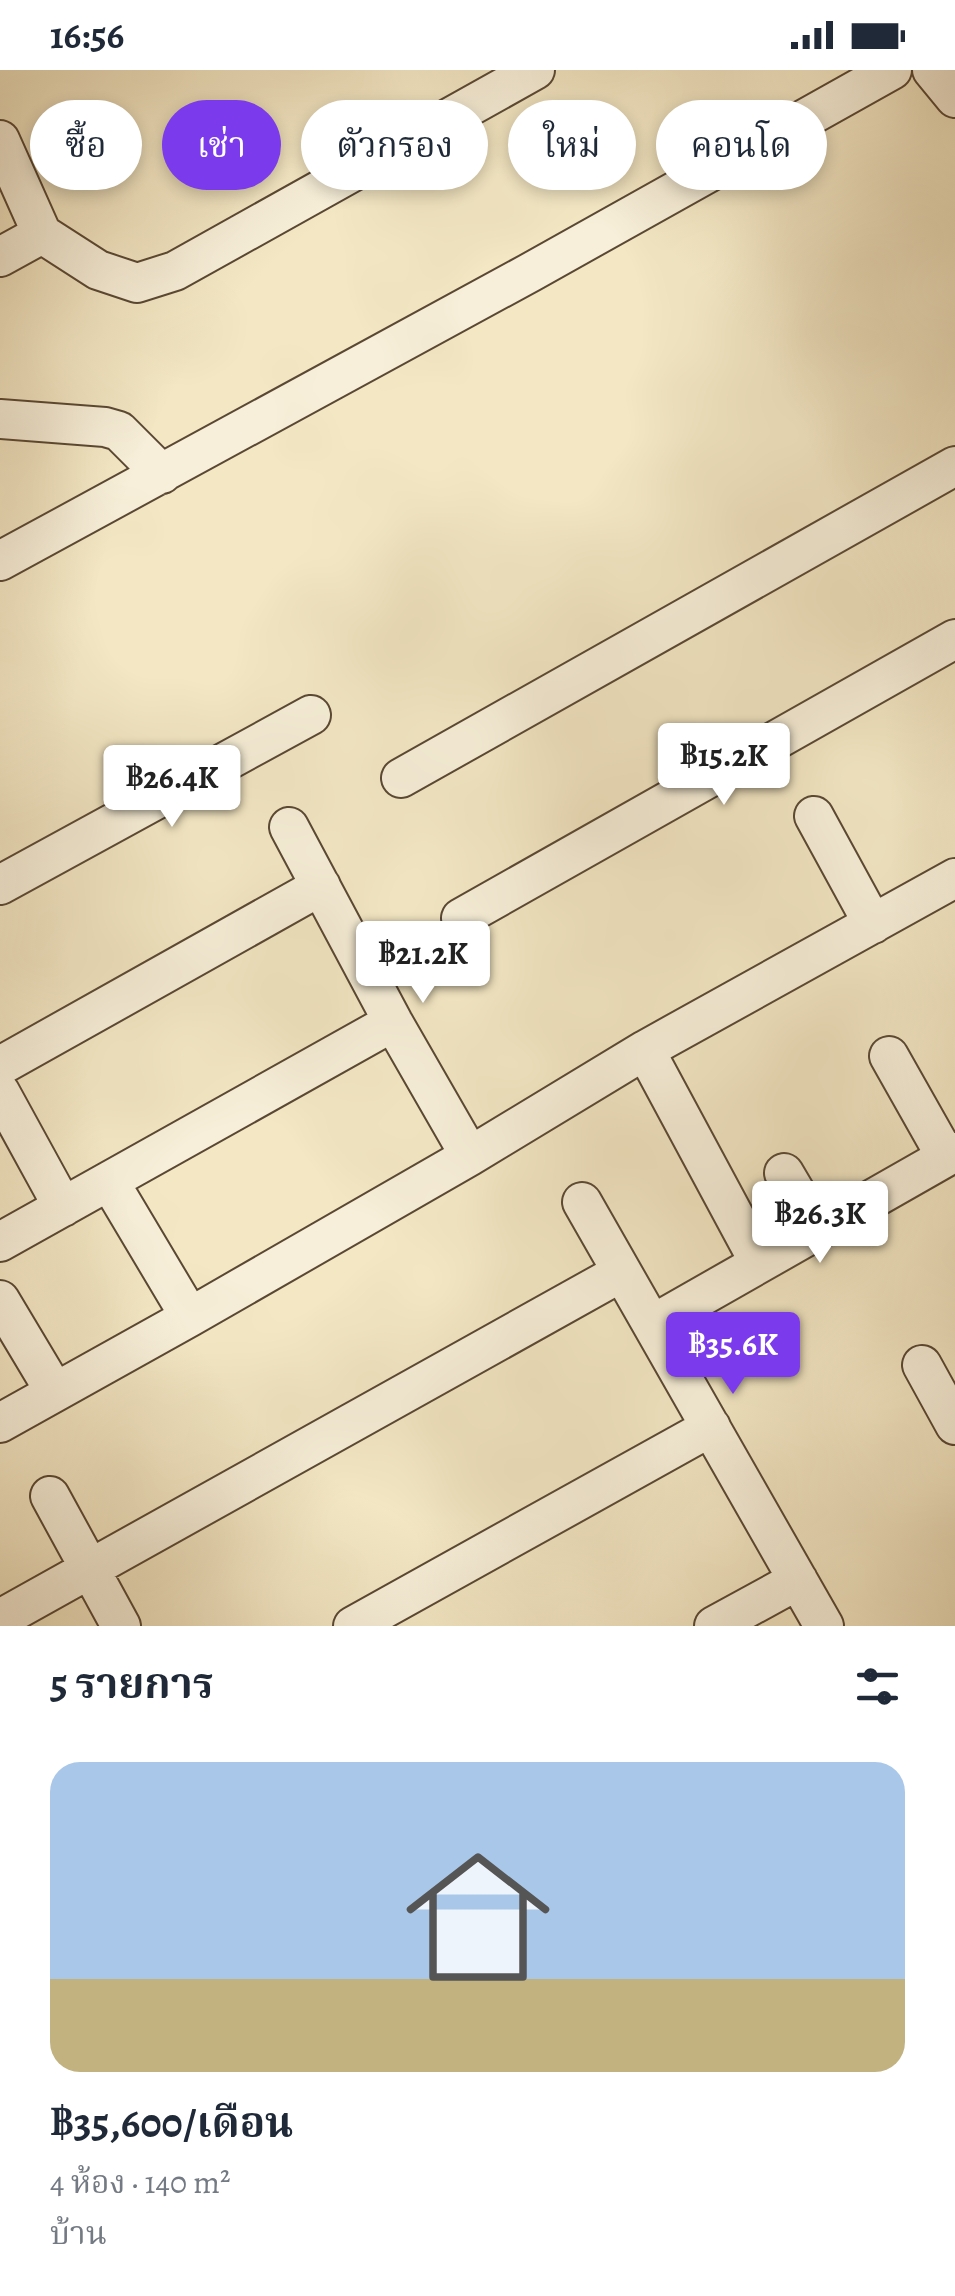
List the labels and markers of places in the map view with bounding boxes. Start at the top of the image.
pin: ฿15.2K [643,723,805,808]
pin: ฿26.4K [91,745,253,830]
pin: ฿21.2K [342,921,504,1006]
pin: ฿26.3K [739,1181,901,1266]
pin: ฿35.6K [652,1312,814,1397]

